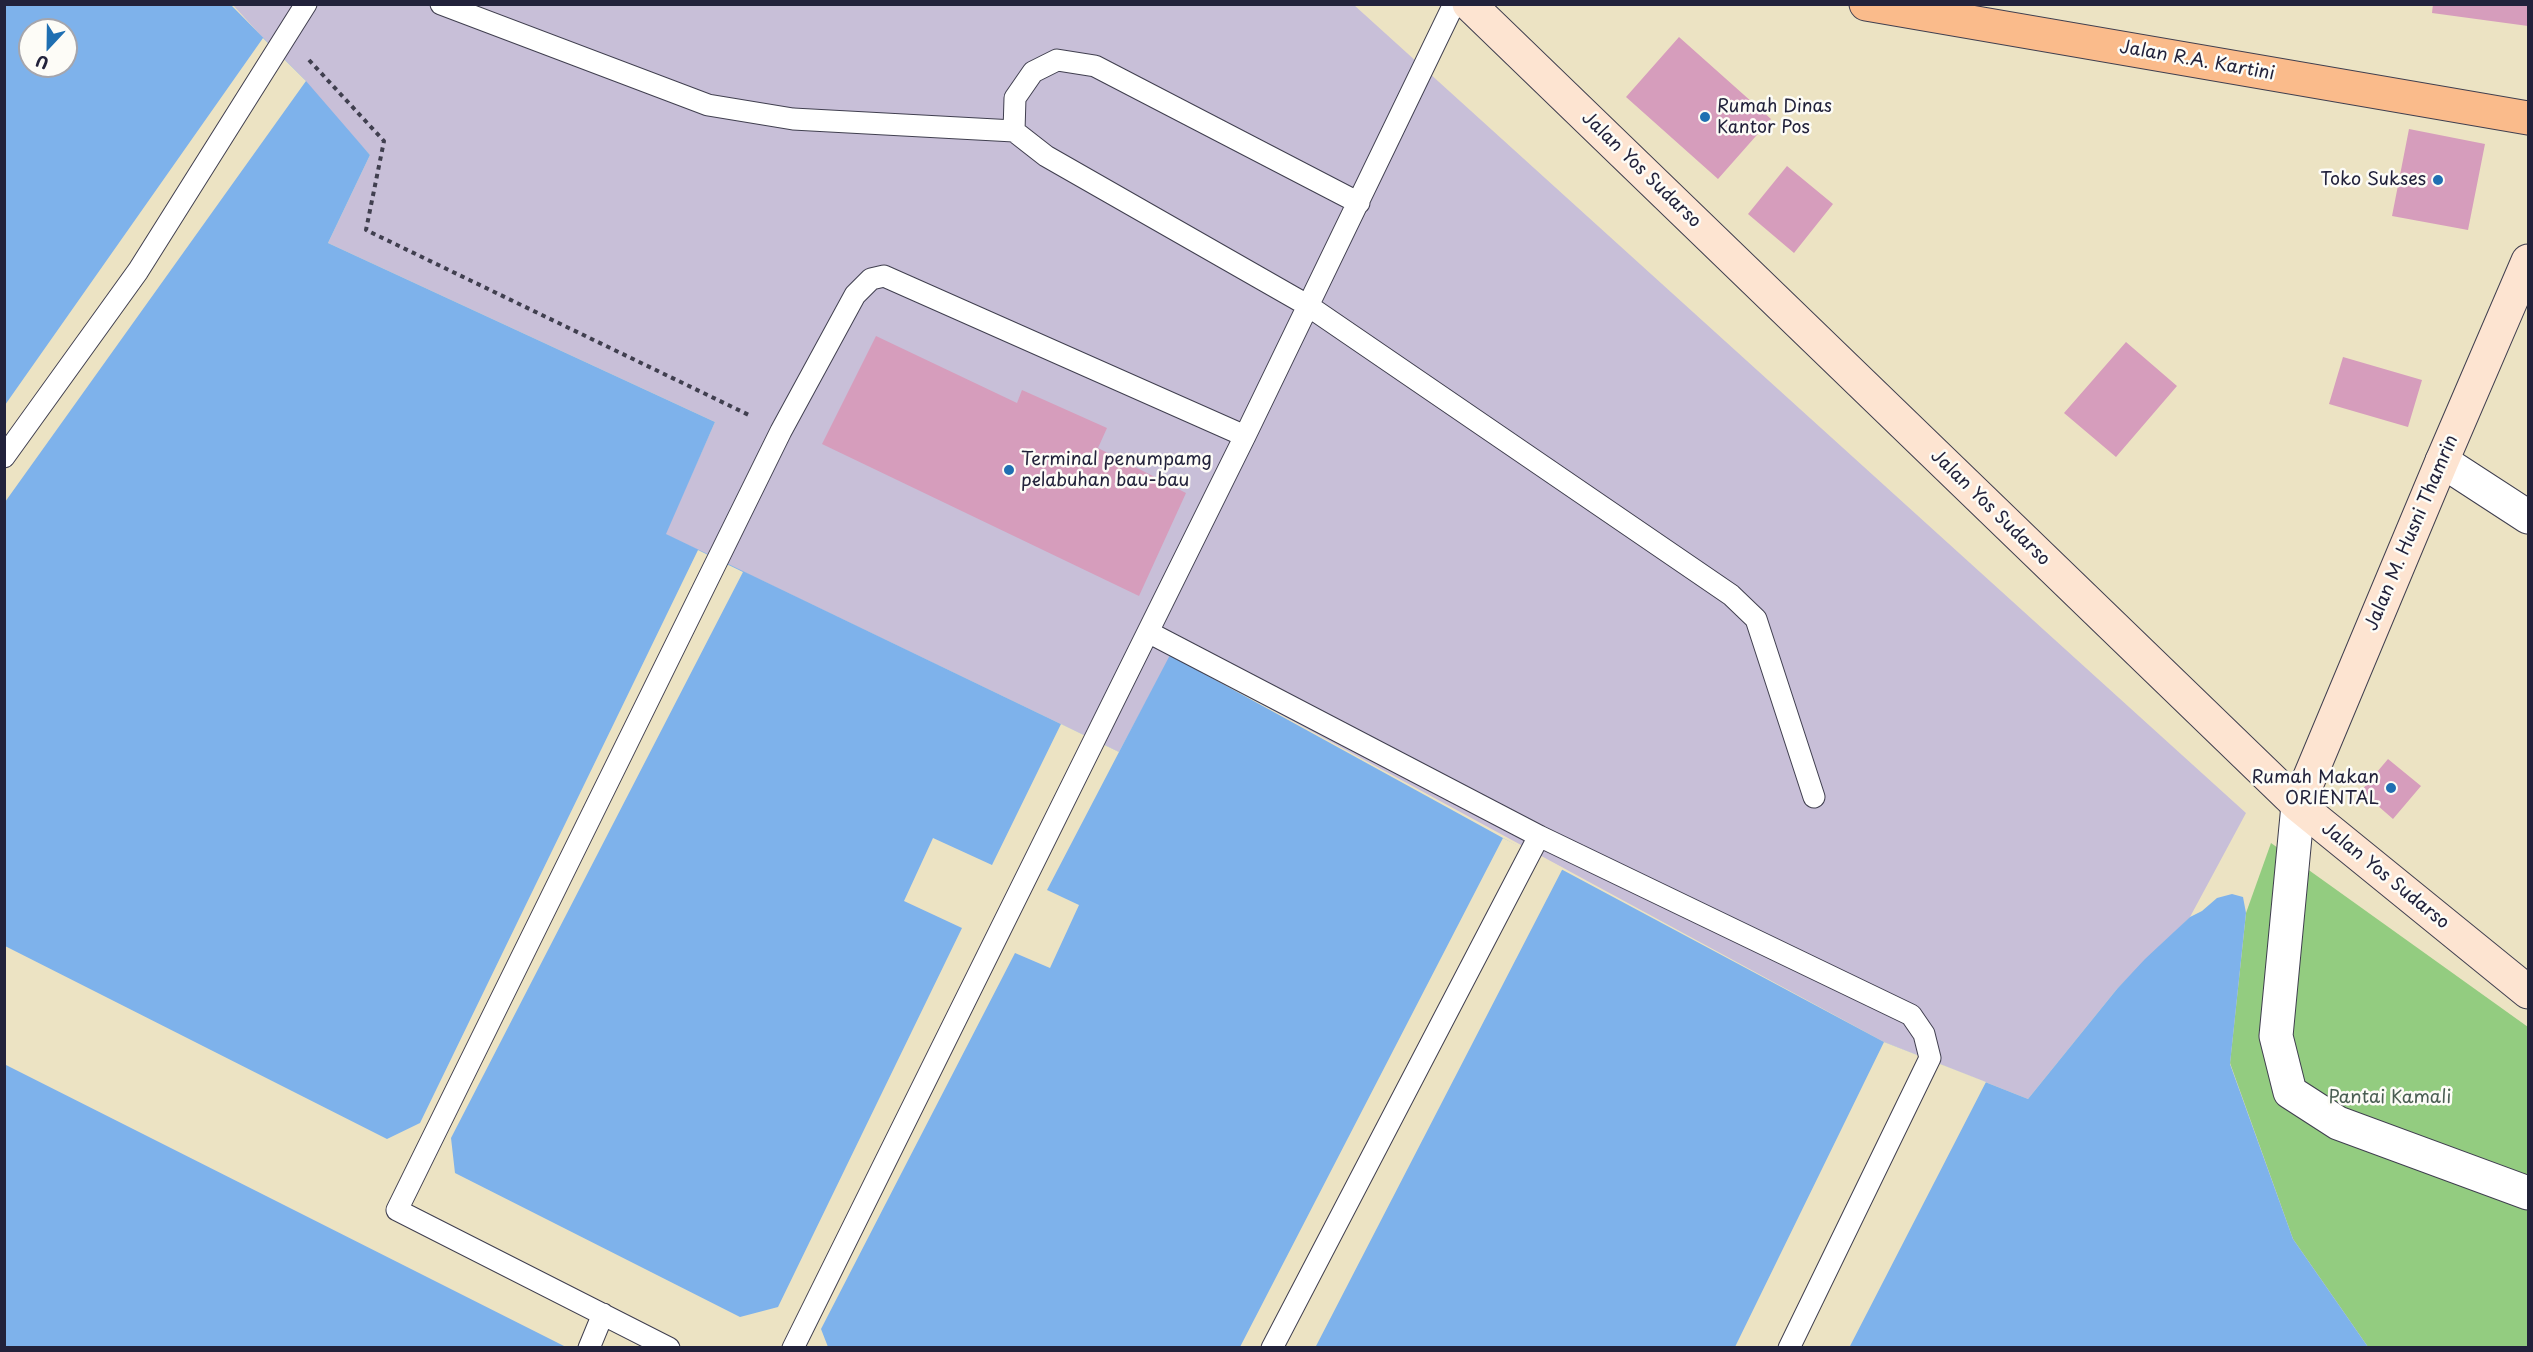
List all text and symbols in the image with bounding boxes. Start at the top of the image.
north arrow [18,18,78,78]
street label: Jalan R.A. Kartini [2118,37,2276,85]
text: U [32,49,52,76]
place label: Rumah Dinas Kantor Pos [1717,96,1832,138]
street label: Jalan Yos Sudarso [1577,107,1705,233]
marker: Rumah Dinas Kantor Pos [1698,110,1712,124]
place label: Toko Sukses [2320,169,2426,191]
marker: Toko Sukses [2431,173,2445,187]
street label: Jalan M. Husni Thamrin [2361,432,2463,634]
street label: Jalan Yos Sudarso [1926,445,2054,571]
place label: Terminal penumpamg pelabuhan bau-bau [1021,449,1212,492]
marker: Terminal penumpamg pelabuhan bau-bau [1002,463,1016,477]
place label: Rumah Makan ORIENTAL [2252,767,2379,810]
marker: Rumah Makan ORIENTAL [2384,781,2398,795]
street label: Jalan Yos Sudarso [2317,818,2453,934]
park label: Pantai Kamali [2329,1087,2451,1109]

